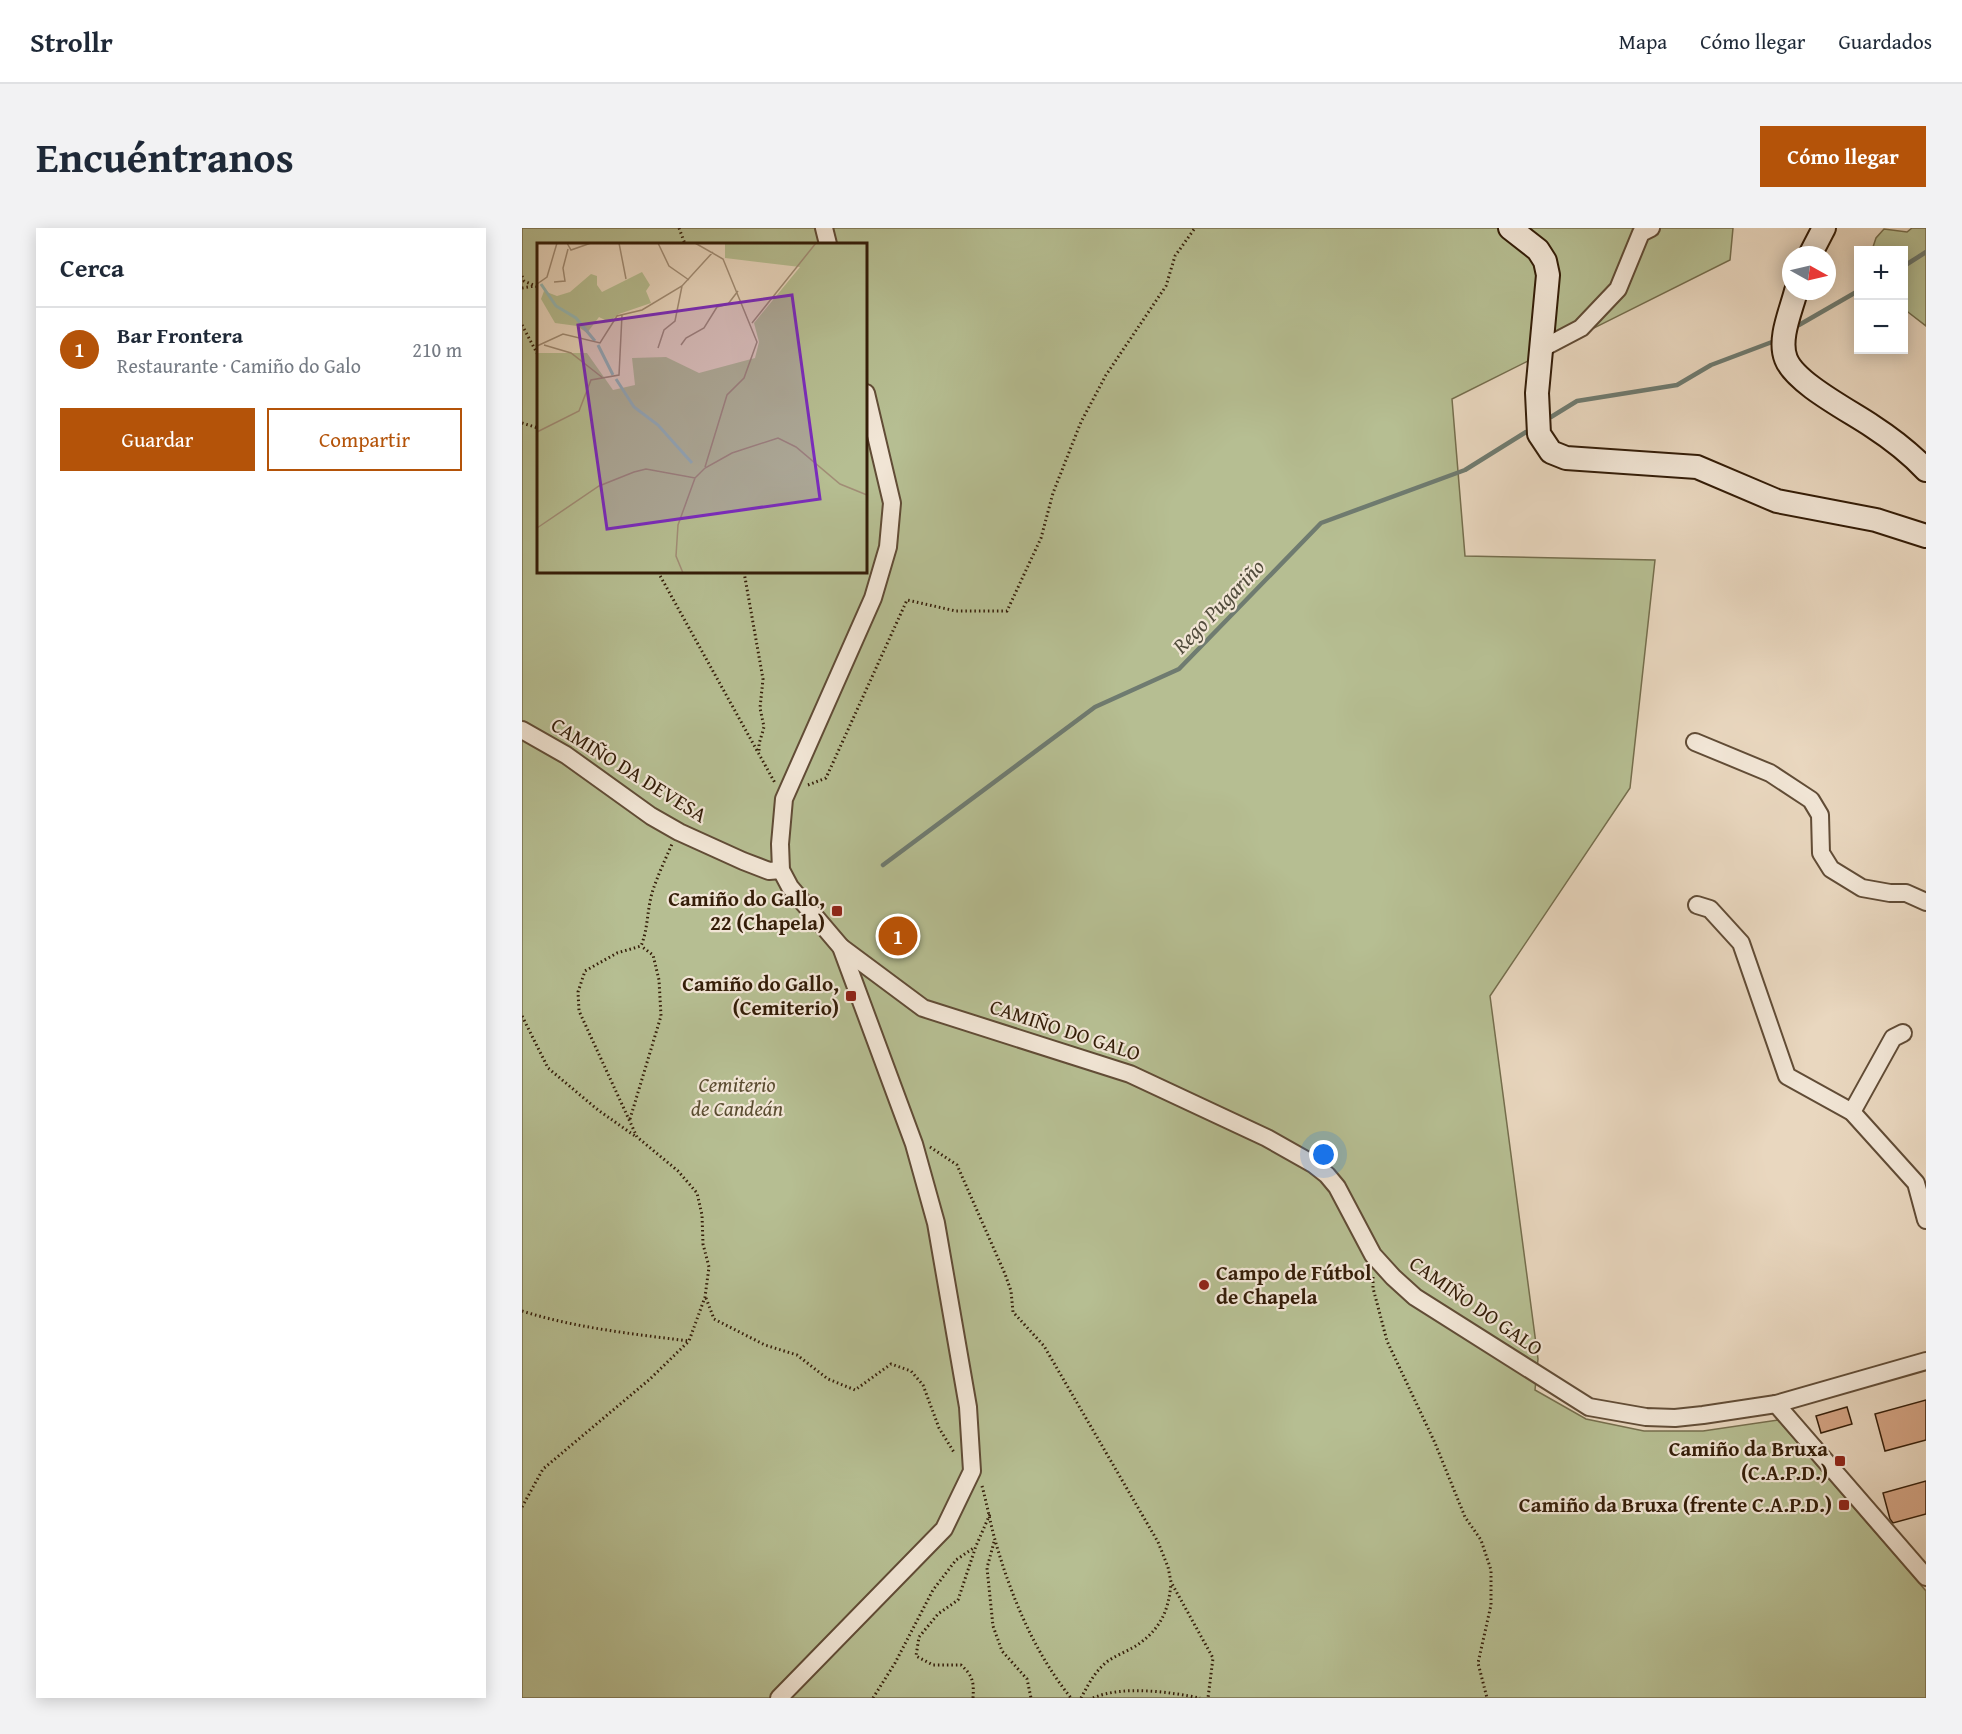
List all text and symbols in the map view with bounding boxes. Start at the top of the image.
text: Strollr [30,21,113,62]
text: Mapa [1619,26,1667,57]
text: Cómo llegar [1700,26,1805,57]
text: Guardados [1838,26,1932,57]
text: Encuéntranos [36,126,294,187]
button: Cómo llegar [1760,126,1926,187]
inset map [537,243,867,573]
north arrow [1782,246,1836,300]
map controls [1854,246,1908,354]
button: + [1854,246,1908,300]
text: Cerca [60,248,124,287]
button: − [1854,300,1908,354]
text: Bar Frontera [117,319,243,351]
text: 1 [74,335,85,364]
text: 210 m [412,335,462,364]
text: Restaurante · Camiño do Galo [117,351,361,380]
button: Guardar [60,408,255,471]
button: Compartir [267,408,462,471]
water label: Rego Pugariño [1164,551,1272,661]
street label: CAMIÑO DA DEVESA [545,709,713,830]
place label: Camiño do Gallo, 22 (Chapela) [668,883,825,938]
marker: Camiño do Gallo, 22 (Chapela) [830,904,844,918]
pin: 1 [878,914,917,958]
place label: Camiño do Gallo, (Cemiterio) [682,968,839,1023]
marker: Camiño do Gallo, (Cemiterio) [844,989,858,1003]
street label: CAMIÑO DO GALO [986,991,1144,1068]
park label: Cemiterio de Candeán [691,1069,784,1124]
your location [1309,1140,1338,1169]
street label: CAMIÑO DO GALO [1403,1248,1549,1363]
place label: Campo de Fútbol de Chapela [1216,1257,1372,1312]
marker: Campo de Fútbol de Chapela [1197,1278,1211,1292]
place label: Camiño da Bruxa (C.A.P.D.) [1669,1433,1828,1488]
marker: Camiño da Bruxa (C.A.P.D.) [1833,1454,1847,1468]
place label: Camiño da Bruxa (frente C.A.P.D.) [1519,1489,1832,1520]
marker: Camiño da Bruxa (frente C.A.P.D.) [1837,1498,1851,1512]

